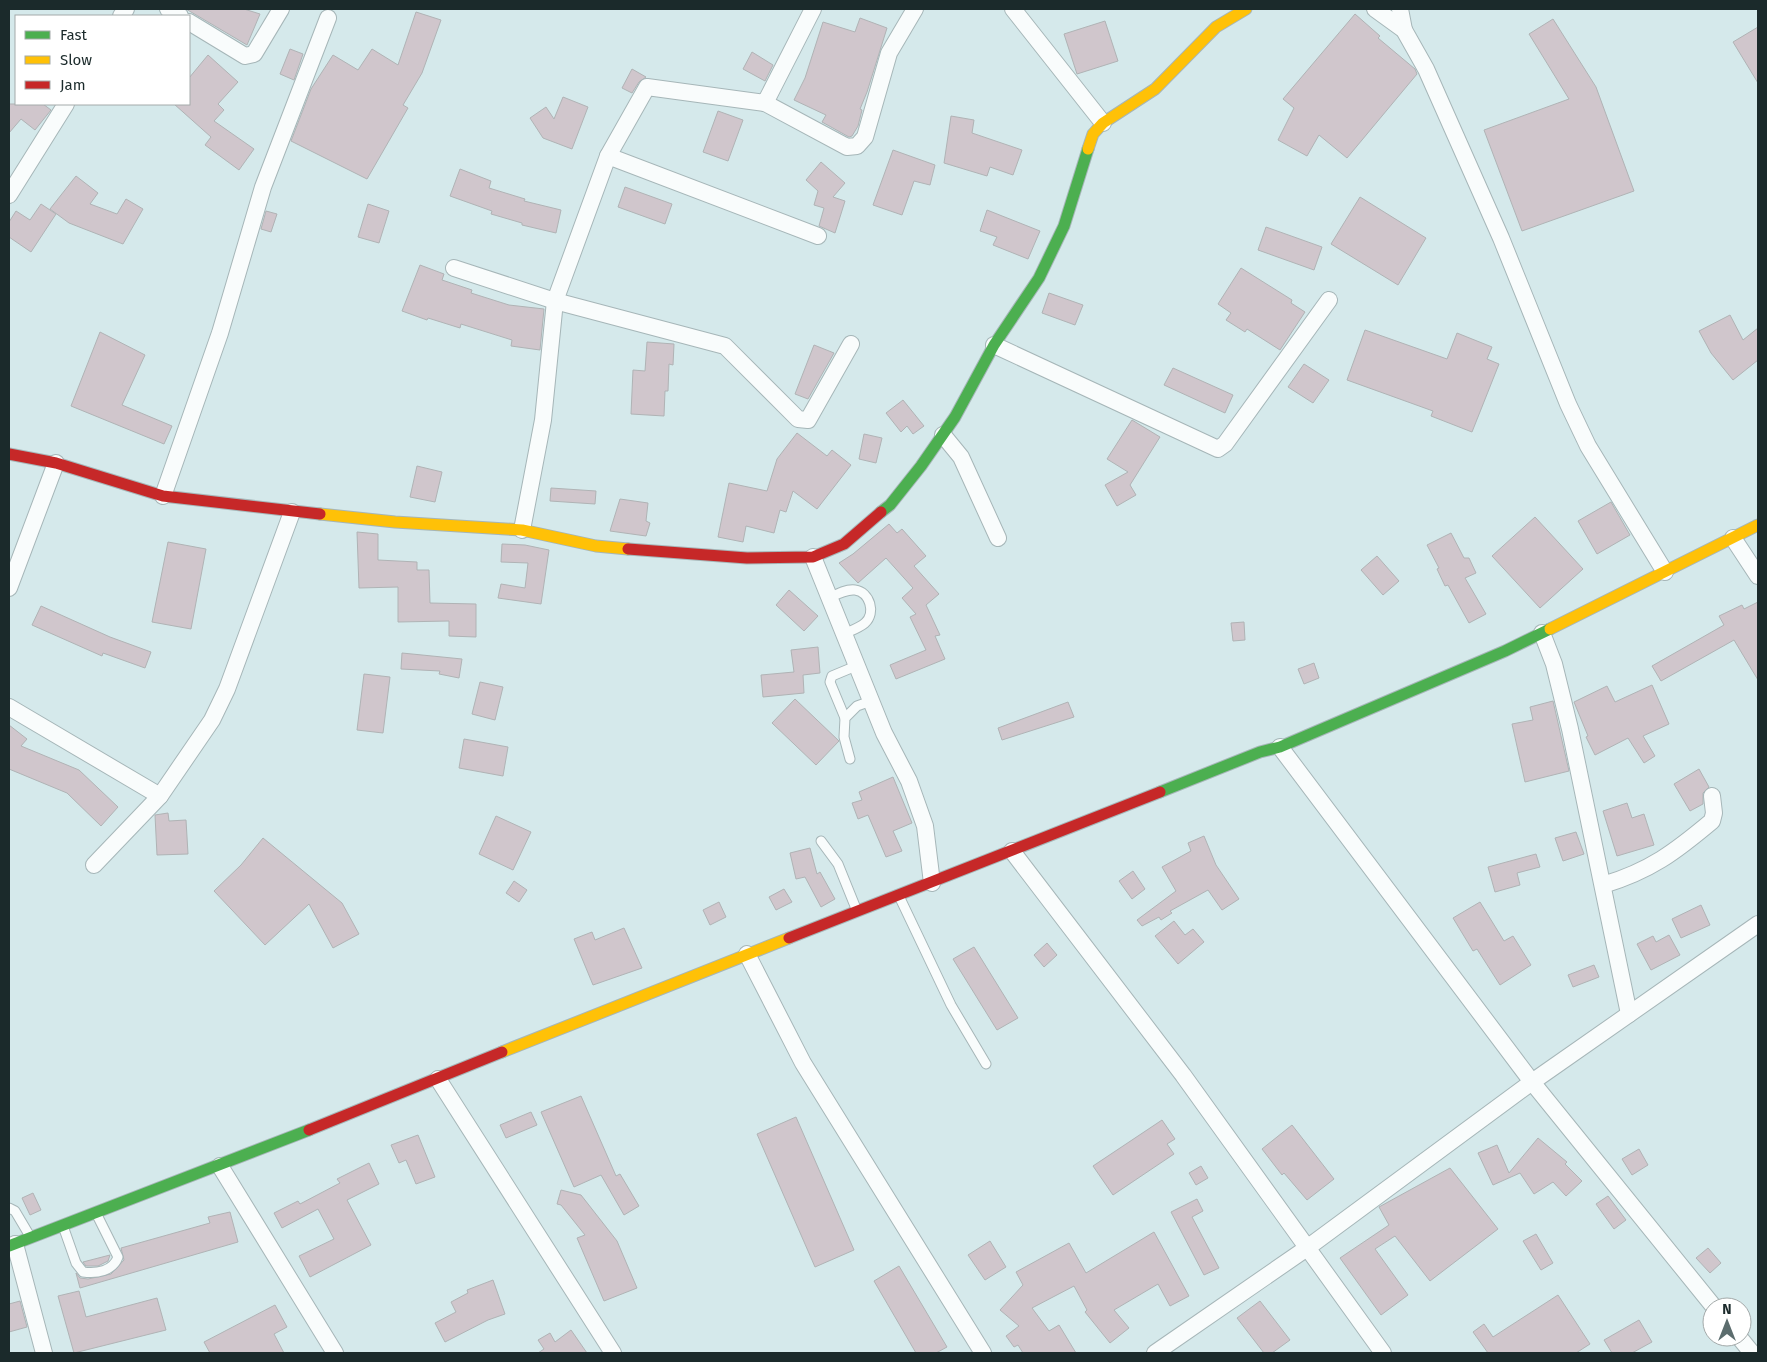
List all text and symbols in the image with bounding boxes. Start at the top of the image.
legend [15,15,190,105]
text: Fast [60,26,87,44]
text: Slow [60,51,92,69]
text: Jam [60,76,86,94]
north arrow [1702,1297,1752,1347]
text: N [1722,1301,1732,1318]

